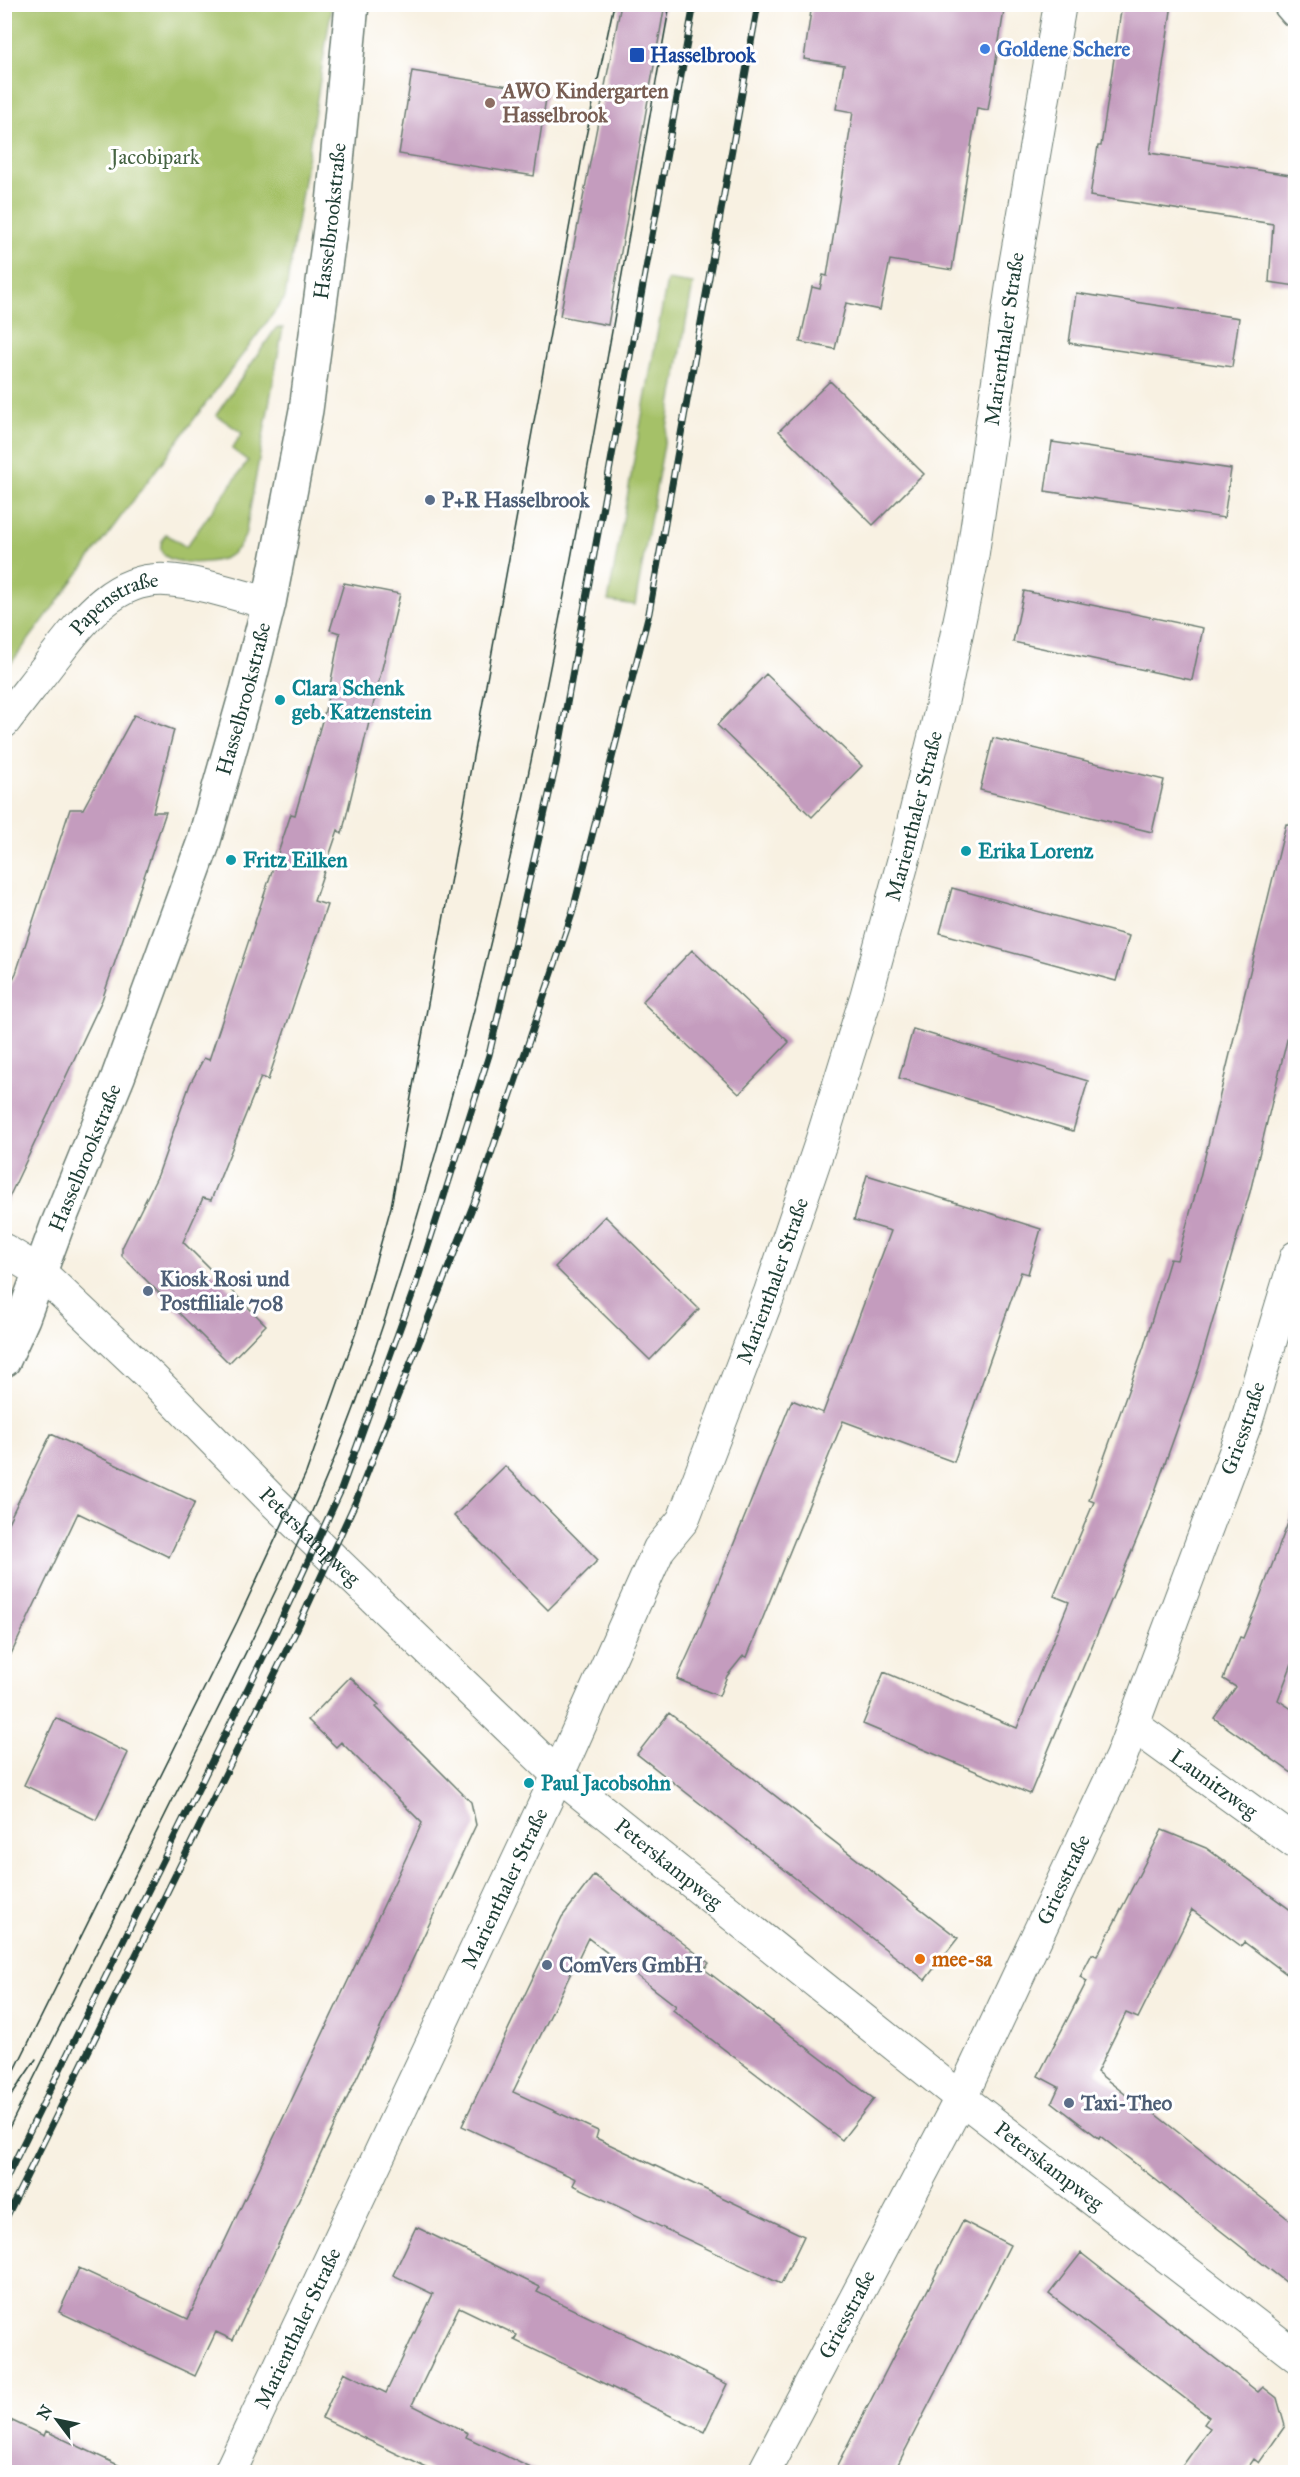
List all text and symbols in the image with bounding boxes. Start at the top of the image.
place label: Goldene Schere [997,36,1131,62]
place label: Hasselbrook [650,42,757,68]
marker: Goldene Schere [978,42,992,56]
marker: Hasselbrook [628,46,646,64]
place label: AWO Kindergarten Hasselbrook [500,78,669,128]
marker: AWO Kindergarten Hasselbrook [483,96,497,110]
street label: Hasselbrookstraße [308,141,352,301]
park label: Jacobipark [108,144,200,170]
street label: Marienthaler Straße [979,250,1030,427]
place label: P+R Hasselbrook [442,487,591,513]
marker: P+R Hasselbrook [423,493,437,507]
street label: Papenstraße [64,567,160,641]
street label: Hasselbrookstraße [210,619,277,778]
place label: Clara Schenk geb. Katzenstein [292,675,432,725]
marker: Clara Schenk geb. Katzenstein [273,693,287,707]
street label: Marienthaler Straße [880,728,948,904]
place label: Erika Lorenz [978,838,1094,864]
marker: Erika Lorenz [959,844,973,858]
place label: Fritz Eilken [243,847,348,873]
marker: Fritz Eilken [224,853,238,867]
street label: Hasselbrookstraße [43,1080,127,1235]
street label: Marienthaler Straße [731,1194,814,1368]
place label: Kiosk Rosi und Postfiliale 708 [160,1266,290,1316]
marker: Kiosk Rosi und Postfiliale 708 [141,1284,155,1298]
street label: Griesstraße [1215,1378,1271,1479]
street label: Peterskampweg [254,1482,366,1591]
street label: Launitzweg [1165,1743,1263,1824]
place label: Paul Jacobsohn [541,1770,672,1797]
marker: Paul Jacobsohn [522,1776,536,1790]
street label: Marienthaler Straße [456,1804,554,1973]
street label: Peterskampweg [609,1813,728,1915]
street label: Griesstraße [1031,1830,1096,1929]
place label: mee-sa [931,1946,993,1972]
place label: ComVers GmbH [559,1952,703,1978]
marker: mee-sa [913,1952,927,1966]
marker: ComVers GmbH [540,1958,554,1972]
place label: Taxi-Theo [1080,2090,1172,2116]
marker: Taxi-Theo [1062,2096,1076,2110]
street label: Peterskampweg [989,2116,1109,2216]
street label: Marienthaler Straße [249,2243,347,2413]
street label: Griesstraße [813,2265,881,2363]
north arrow [27,2390,87,2450]
text: N [33,2401,57,2423]

